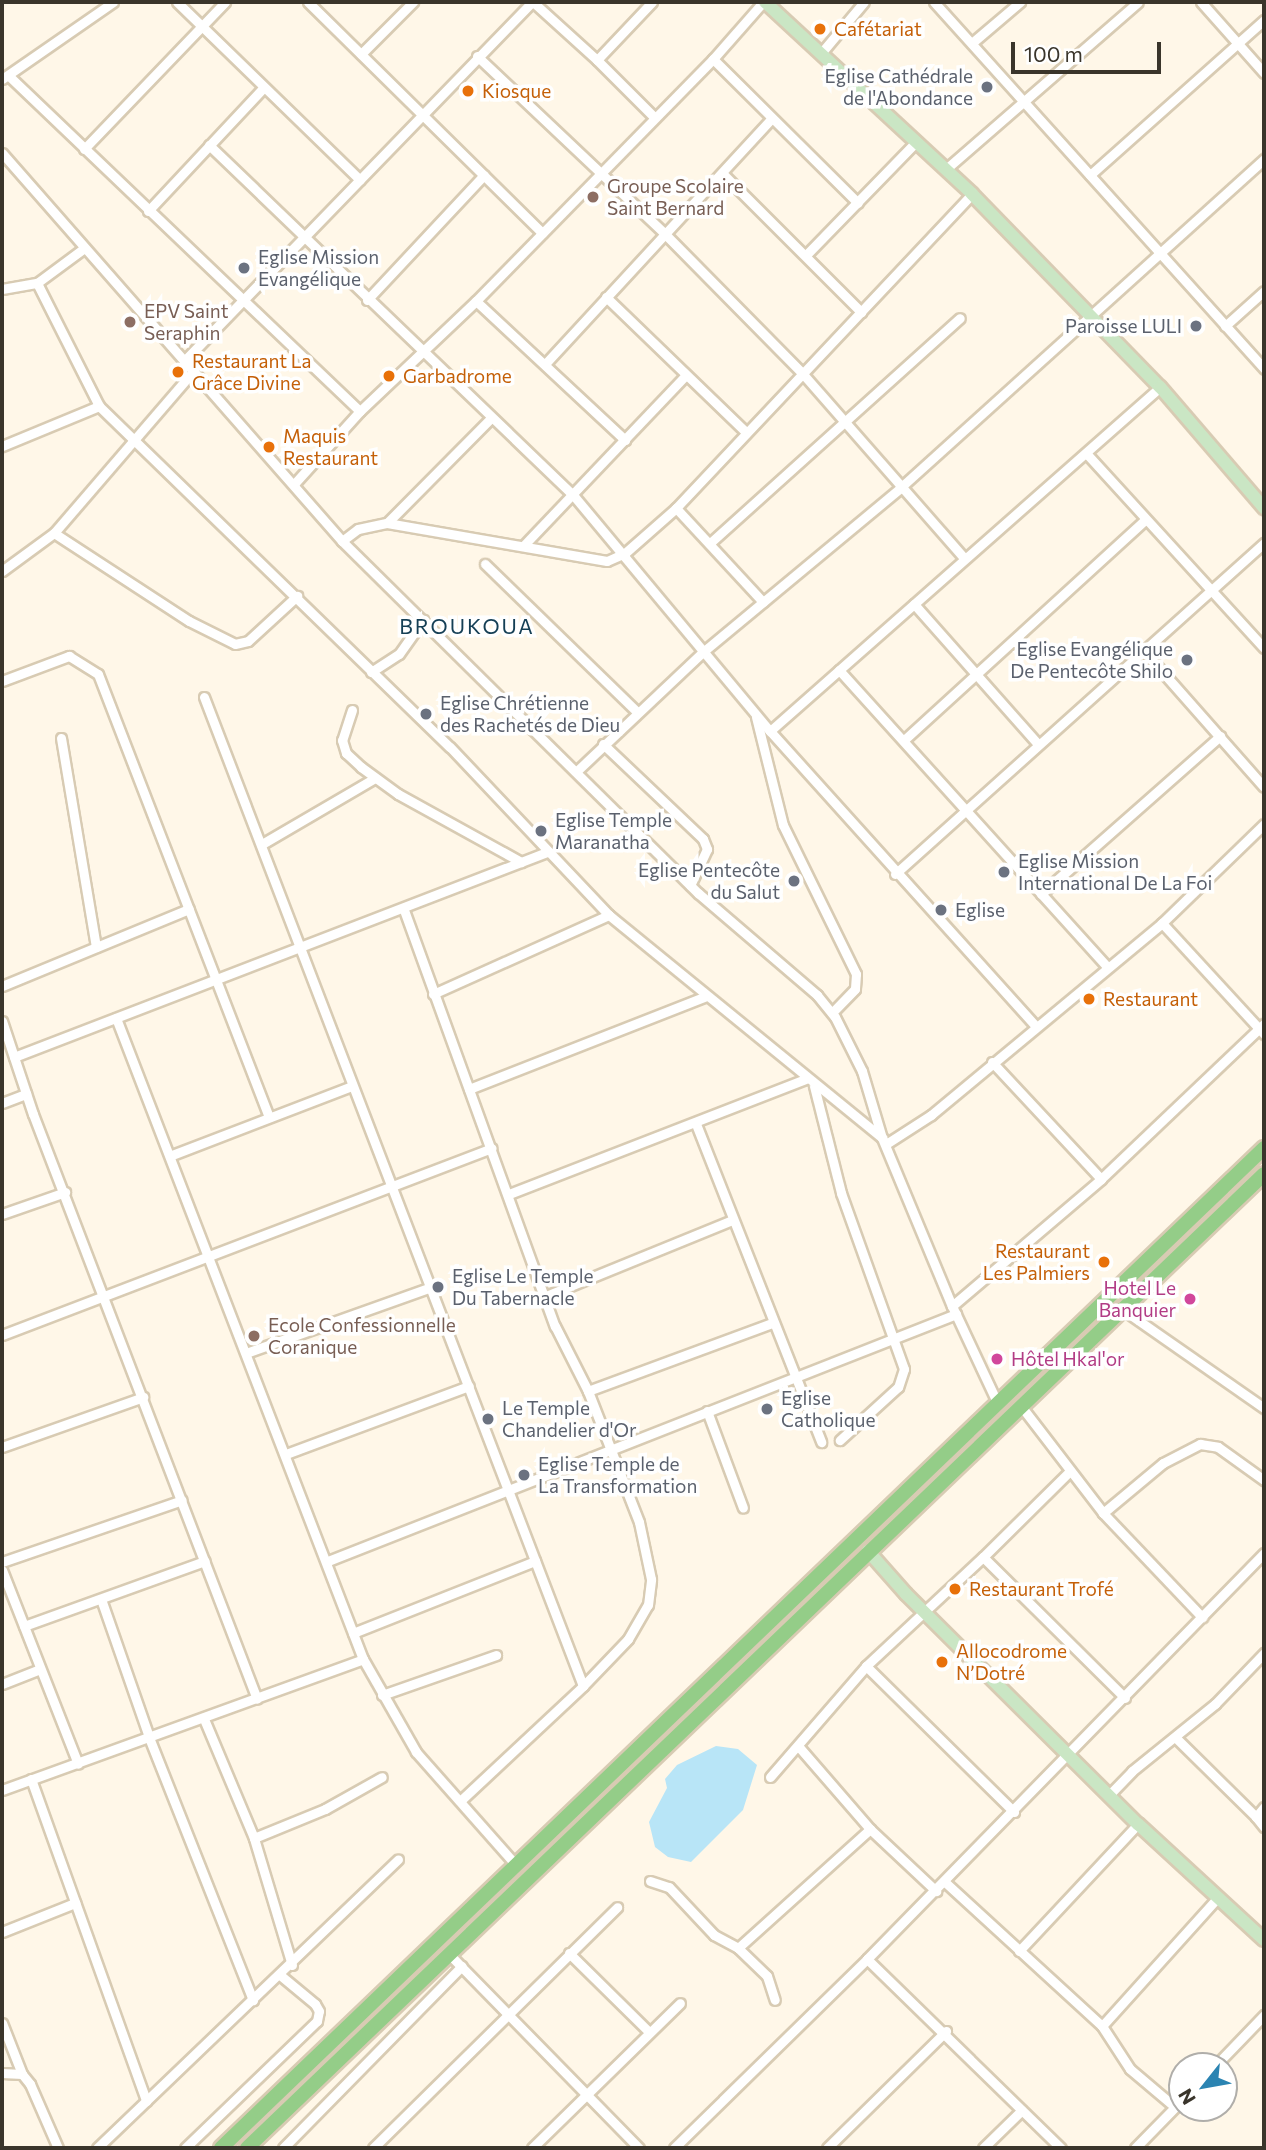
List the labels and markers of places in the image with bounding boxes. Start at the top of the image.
place label: Cafétariat [834,18,922,40]
marker: Cafétariat [812,21,828,37]
place label: Eglise Cathédrale de l'Abondance [825,65,973,109]
marker: Eglise Cathédrale de l'Abondance [979,79,995,95]
place label: Kiosque [482,80,551,102]
marker: Kiosque [460,83,476,99]
place label: Groupe Scolaire Saint Bernard [607,175,744,219]
marker: Groupe Scolaire Saint Bernard [585,189,601,205]
place label: Eglise Mission Evangélique [258,246,379,290]
marker: Eglise Mission Evangélique [236,260,252,276]
place label: EPV Saint Seraphin [144,300,228,344]
marker: EPV Saint Seraphin [122,314,138,330]
place label: Paroisse LULI [1065,315,1182,337]
marker: Paroisse LULI [1188,318,1204,334]
place label: Restaurant La Grâce Divine [192,350,312,394]
marker: Restaurant La Grâce Divine [170,364,186,380]
place label: Garbadrome [403,365,512,387]
marker: Garbadrome [381,368,397,384]
place label: Maquis Restaurant [283,425,378,469]
marker: Maquis Restaurant [261,439,277,455]
place label: Eglise Evangélique De Pentecôte Shilo [1010,638,1173,682]
marker: Eglise Evangélique De Pentecôte Shilo [1179,652,1195,668]
place label: Eglise Chrétienne des Rachetés de Dieu [440,692,620,736]
marker: Eglise Chrétienne des Rachetés de Dieu [418,706,434,722]
place label: Eglise Temple Maranatha [555,809,672,853]
marker: Eglise Temple Maranatha [533,823,549,839]
place label: Eglise Mission International De La Foi [1018,850,1212,894]
place label: Eglise Pentecôte du Salut [638,859,780,903]
marker: Eglise Mission International De La Foi [996,864,1012,880]
marker: Eglise Pentecôte du Salut [786,873,802,889]
place label: Eglise [955,899,1005,921]
marker: Eglise [933,902,949,918]
place label: Restaurant [1103,988,1198,1010]
marker: Restaurant [1081,991,1097,1007]
place label: Restaurant Les Palmiers [983,1240,1090,1284]
marker: Restaurant Les Palmiers [1096,1254,1112,1270]
place label: Eglise Le Temple Du Tabernacle [452,1265,594,1309]
place label: Hotel Le Banquier [1099,1277,1176,1321]
marker: Eglise Le Temple Du Tabernacle [430,1279,446,1295]
marker: Hotel Le Banquier [1182,1291,1198,1307]
place label: Ecole Confessionnelle Coranique [268,1314,456,1358]
marker: Ecole Confessionnelle Coranique [246,1328,262,1344]
place label: Hôtel Hkal'or [1011,1348,1125,1370]
marker: Hôtel Hkal'or [989,1351,1005,1367]
place label: Eglise Catholique [781,1387,875,1431]
place label: Le Temple Chandelier d'Or [502,1397,637,1441]
marker: Eglise Catholique [759,1401,775,1417]
marker: Le Temple Chandelier d'Or [480,1411,496,1427]
place label: Eglise Temple de La Transformation [538,1453,697,1497]
marker: Eglise Temple de La Transformation [516,1467,532,1483]
place label: Restaurant Trofé [969,1578,1114,1600]
marker: Restaurant Trofé [947,1581,963,1597]
place label: Allocodrome N’Dotré [956,1640,1067,1684]
marker: Allocodrome N’Dotré [934,1654,950,1670]

